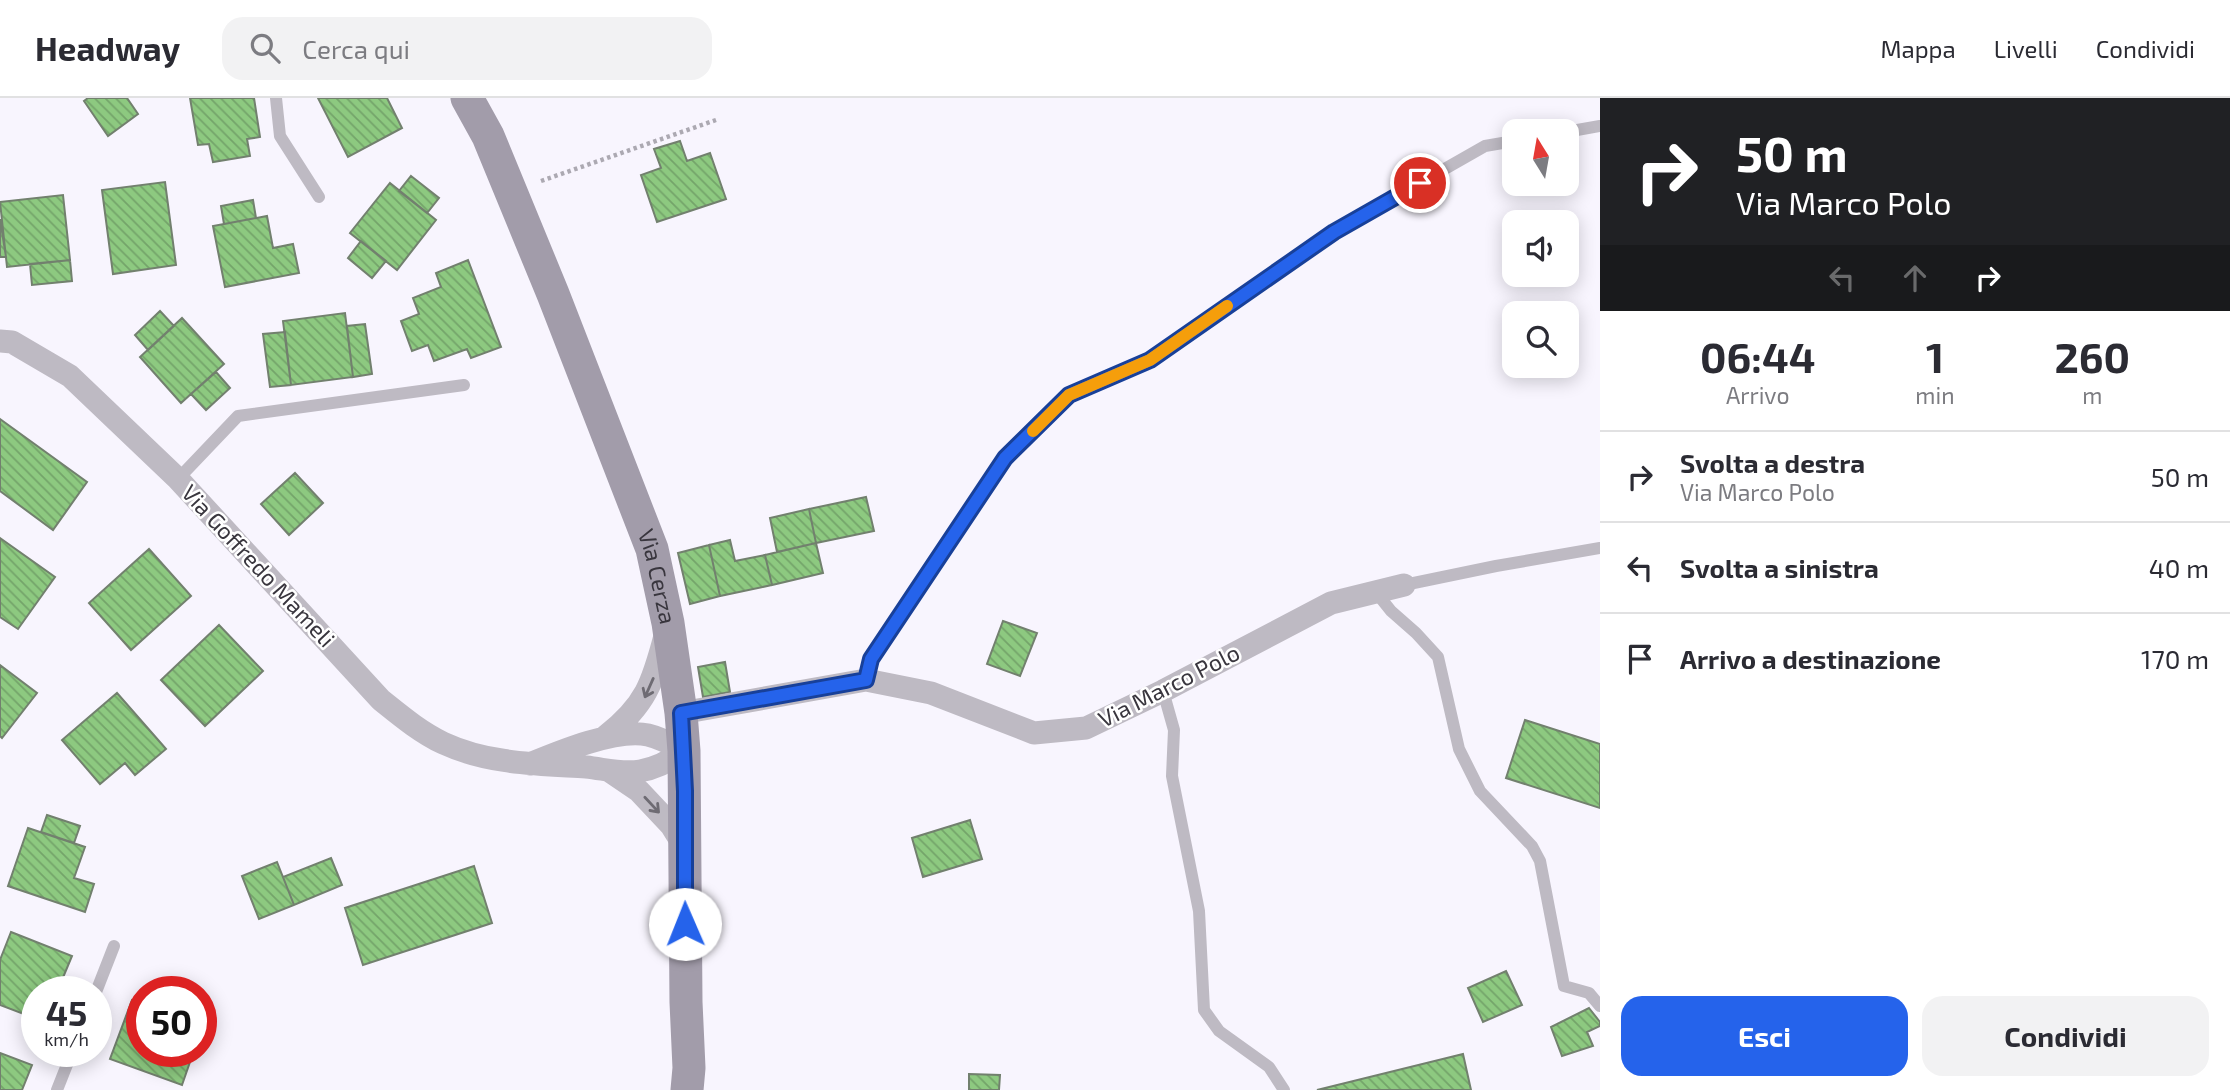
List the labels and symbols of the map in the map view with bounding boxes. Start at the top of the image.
north arrow [1502,119,1578,196]
pin [1390,153,1450,213]
street label: Via Goffredo Mameli [176,478,341,652]
street label: Via Cerza [633,525,683,627]
street label: Via Marco Polo [1093,637,1244,733]
one-way arrow [642,677,655,698]
one-way arrow [644,796,660,814]
position arrow [648,887,722,961]
speed limit sign: 50 [126,976,217,1067]

